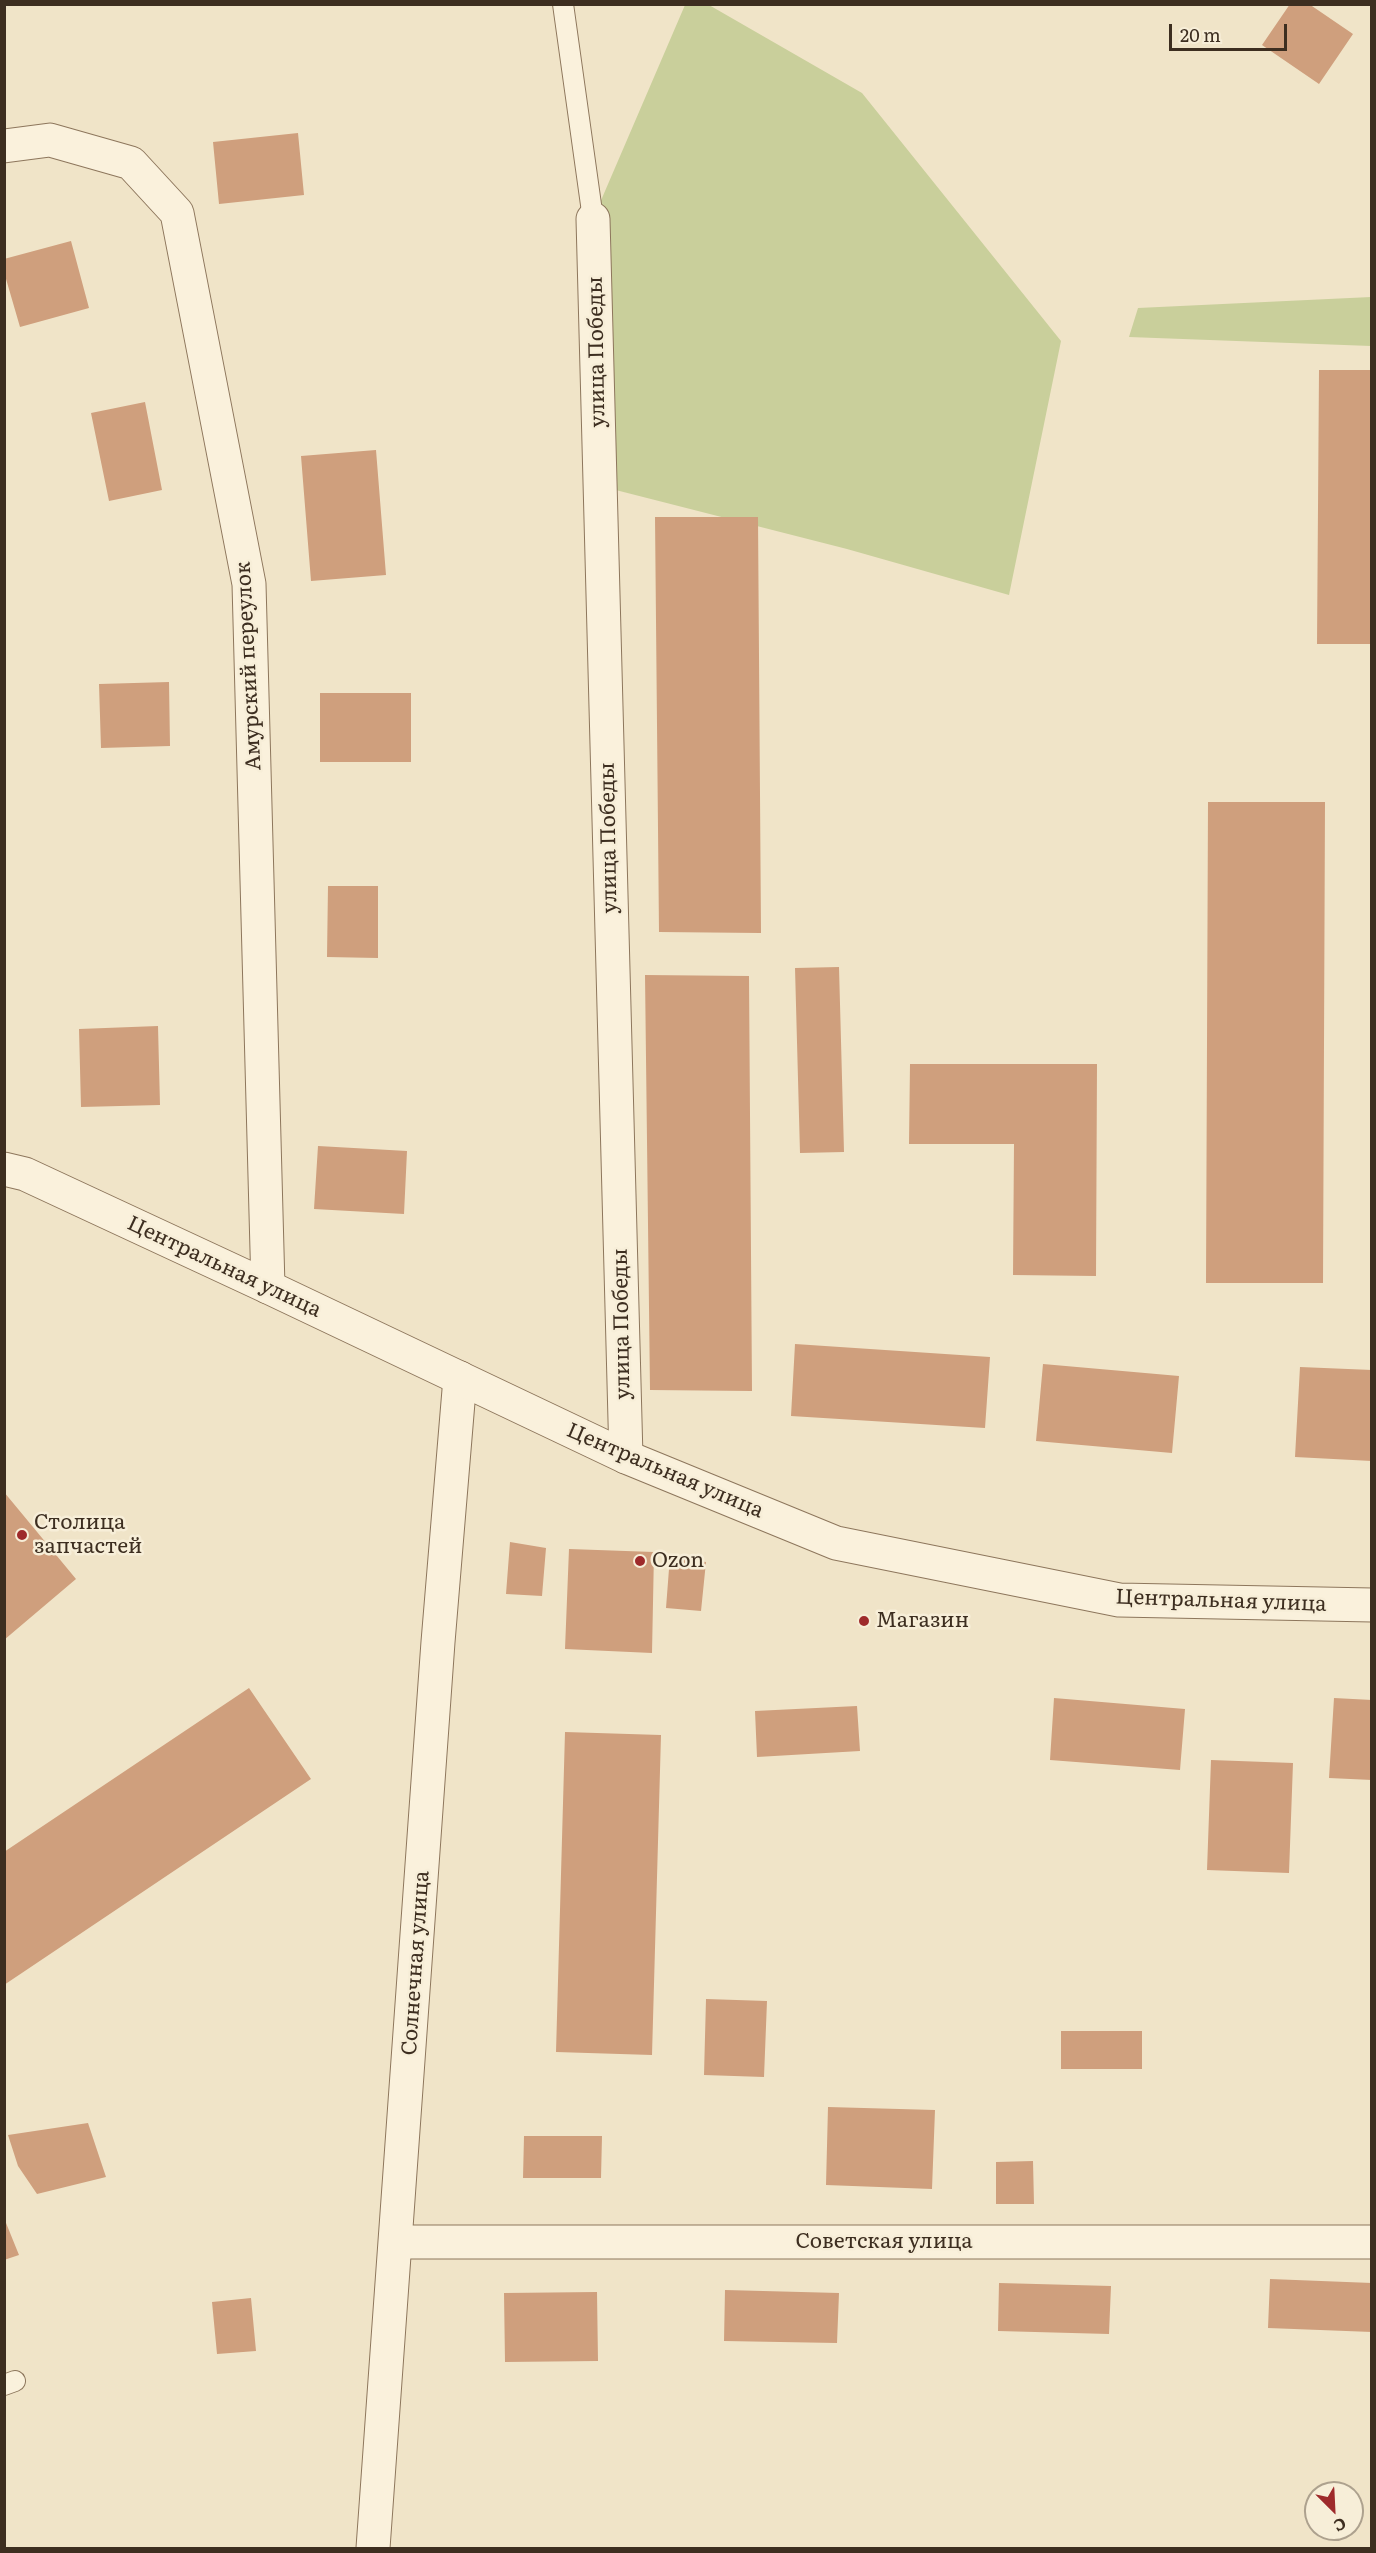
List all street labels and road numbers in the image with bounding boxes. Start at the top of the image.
street label: улица Победы [583,276,611,428]
street label: Амурский переулок [231,561,267,771]
street label: улица Победы [595,762,623,914]
street label: Центральная улица [123,1211,325,1323]
street label: улица Победы [608,1248,636,1400]
street label: Центральная улица [563,1418,767,1524]
street label: Центральная улица [1115,1585,1327,1617]
street label: Солнечная улица [397,1870,435,2056]
street label: Советская улица [795,2229,973,2255]

